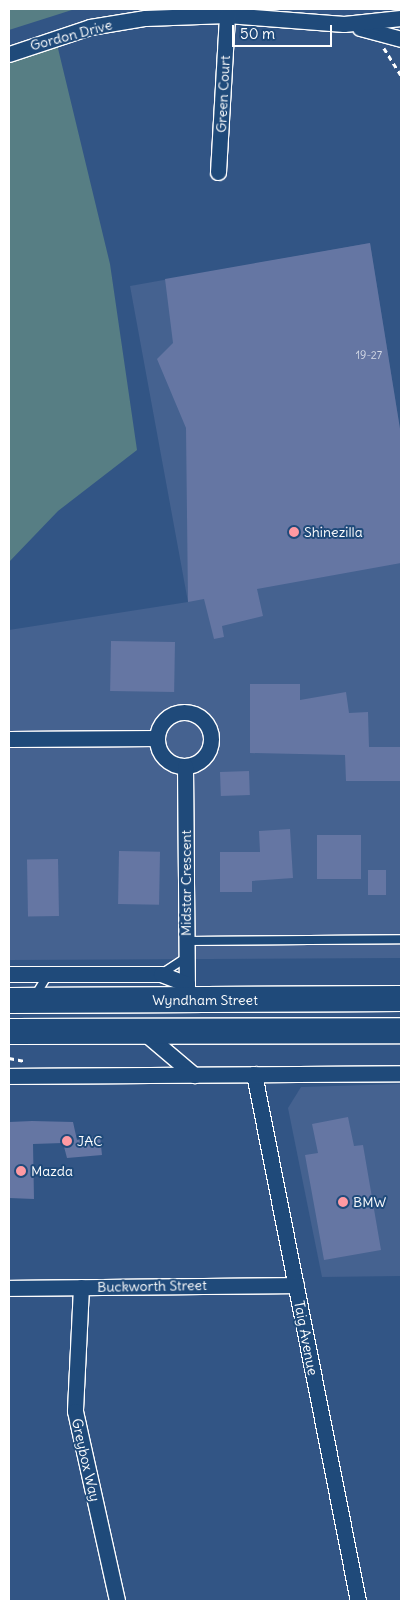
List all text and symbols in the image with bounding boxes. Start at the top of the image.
scale bar [235,15,335,47]
street label: Gordon Drive [28,16,114,54]
text: 50 m [240,24,275,43]
street label: Green Court [213,55,233,133]
house number: 19-27 [356,348,382,362]
place label: Shinezilla [304,524,363,540]
marker: Shinezilla [288,526,300,538]
street label: Midstar Crescent [178,830,194,936]
street label: Wyndham Street [152,992,258,1008]
place label: JAC [77,1133,102,1149]
marker: JAC [61,1135,73,1147]
place label: Mazda [31,1163,73,1179]
marker: Mazda [15,1165,27,1177]
place label: BMW [353,1194,386,1210]
marker: BMW [337,1196,349,1208]
street label: Buckworth Street [97,1277,207,1295]
street label: Taig Avenue [291,1299,321,1377]
street label: Greybox Way [68,1417,104,1503]

